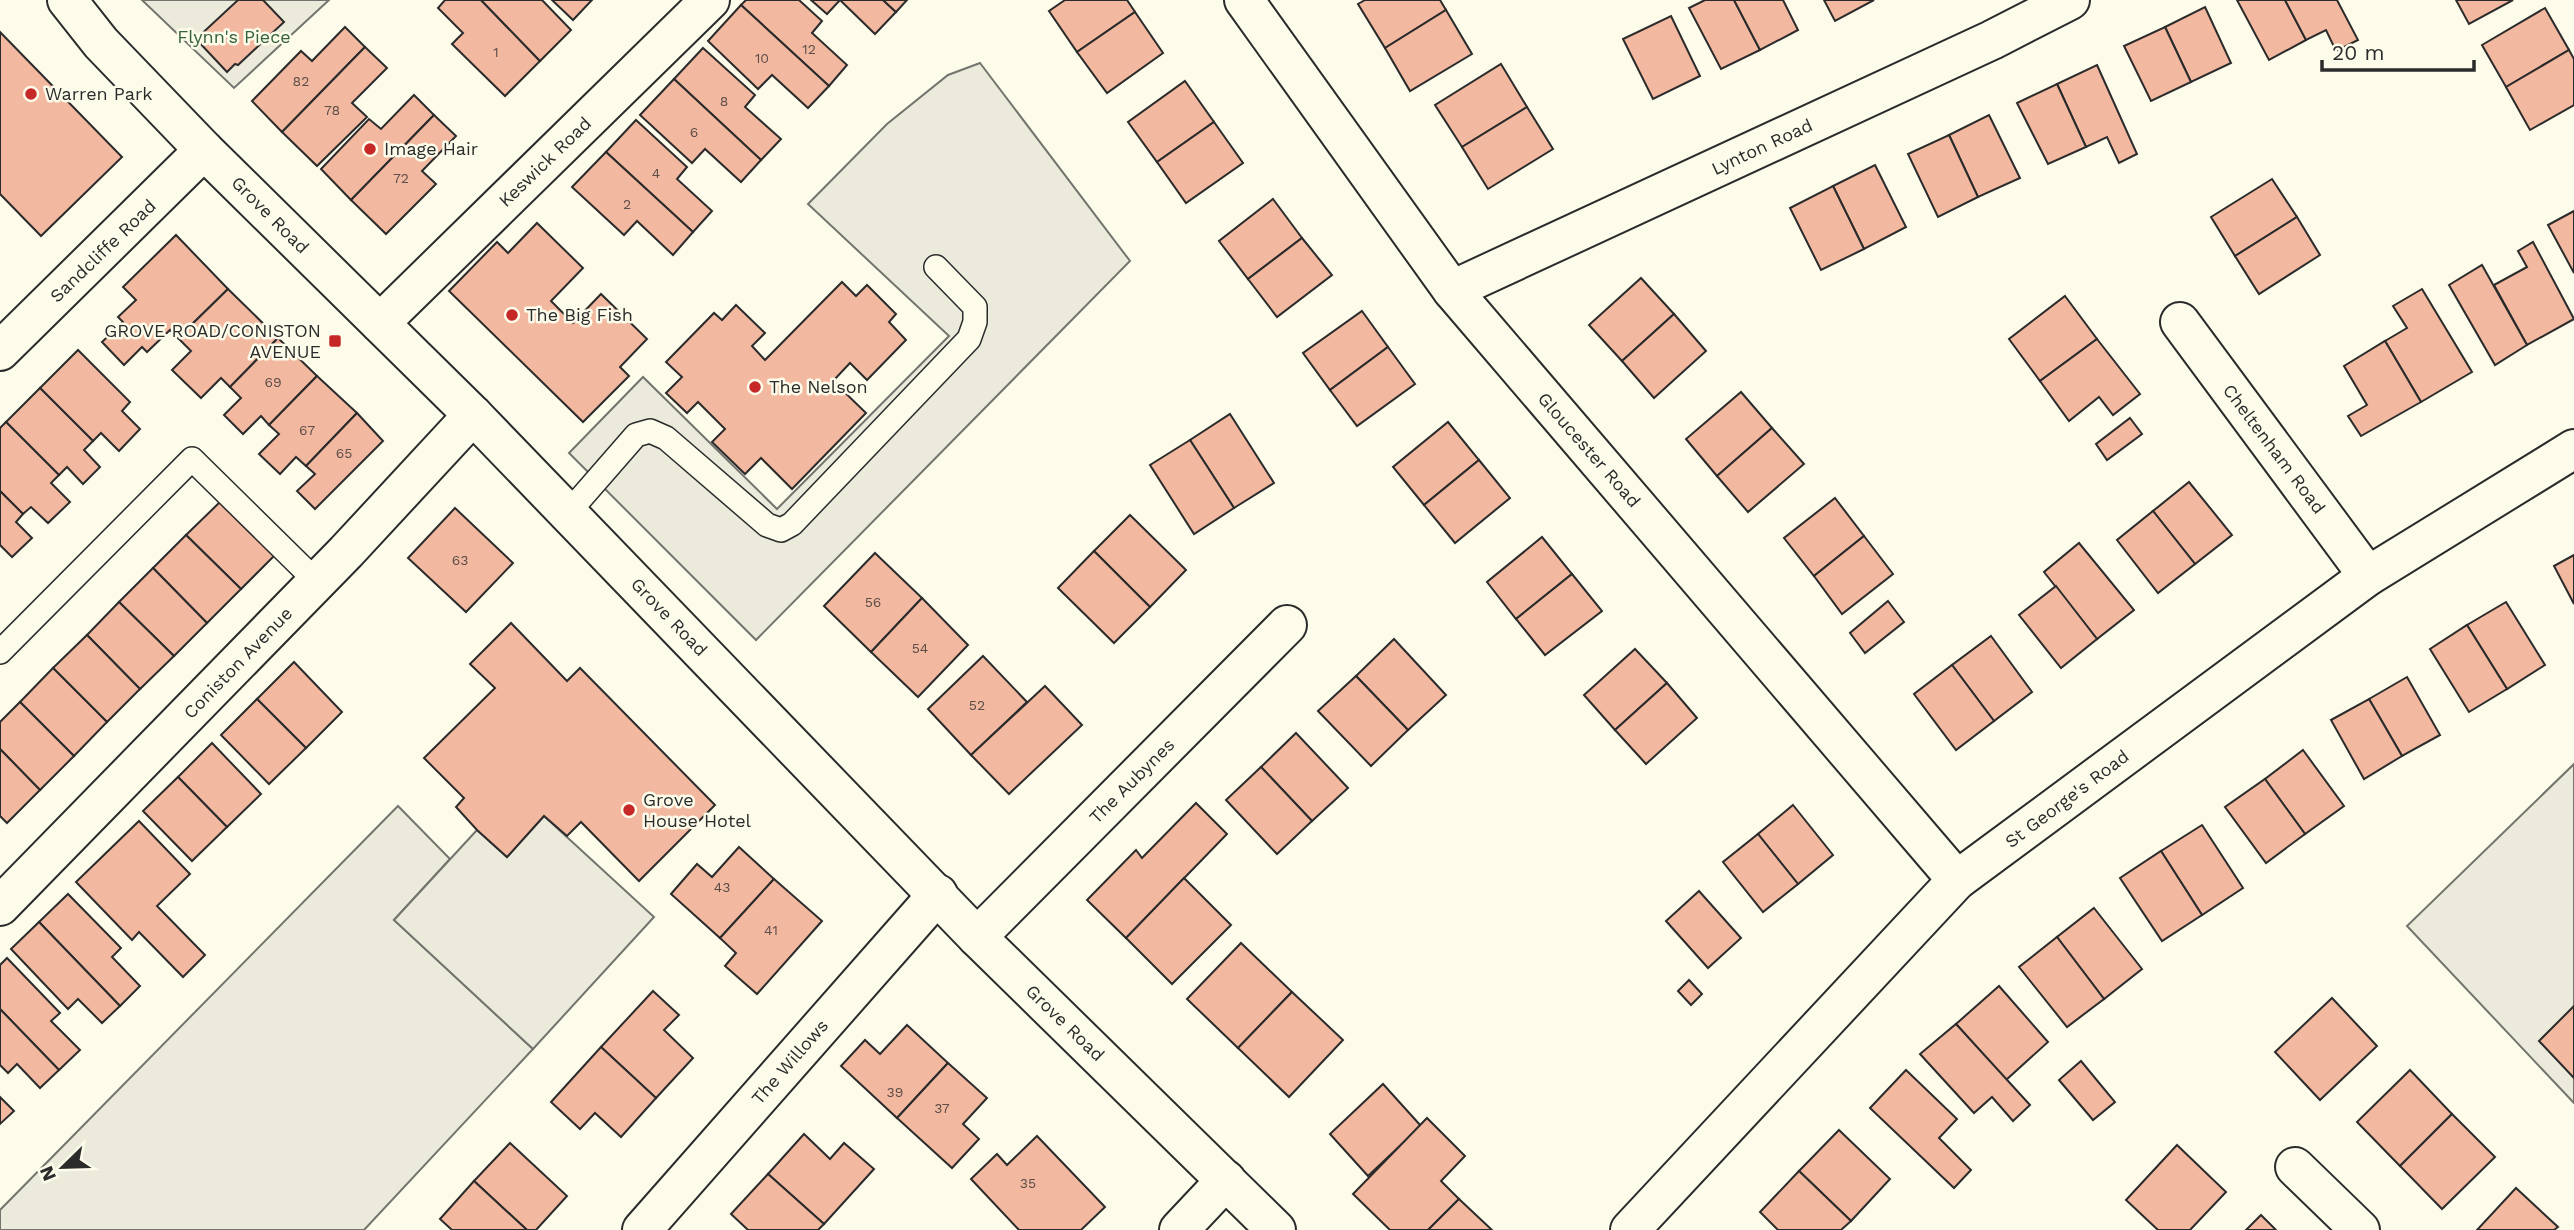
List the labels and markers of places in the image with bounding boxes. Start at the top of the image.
place label: Warren Park [45,83,153,104]
marker: Warren Park [23,86,39,102]
place label: Image Hair [384,138,478,159]
marker: Image Hair [362,141,378,157]
place label: The Big Fish [526,304,633,325]
marker: The Big Fish [504,307,520,323]
place label: GROVE ROAD/CONISTON AVENUE [104,320,321,362]
marker: GROVE ROAD/CONISTON AVENUE [327,333,343,349]
place label: The Nelson [769,376,868,397]
marker: The Nelson [747,379,763,395]
place label: Grove House Hotel [643,789,752,831]
marker: Grove House Hotel [621,802,637,818]

